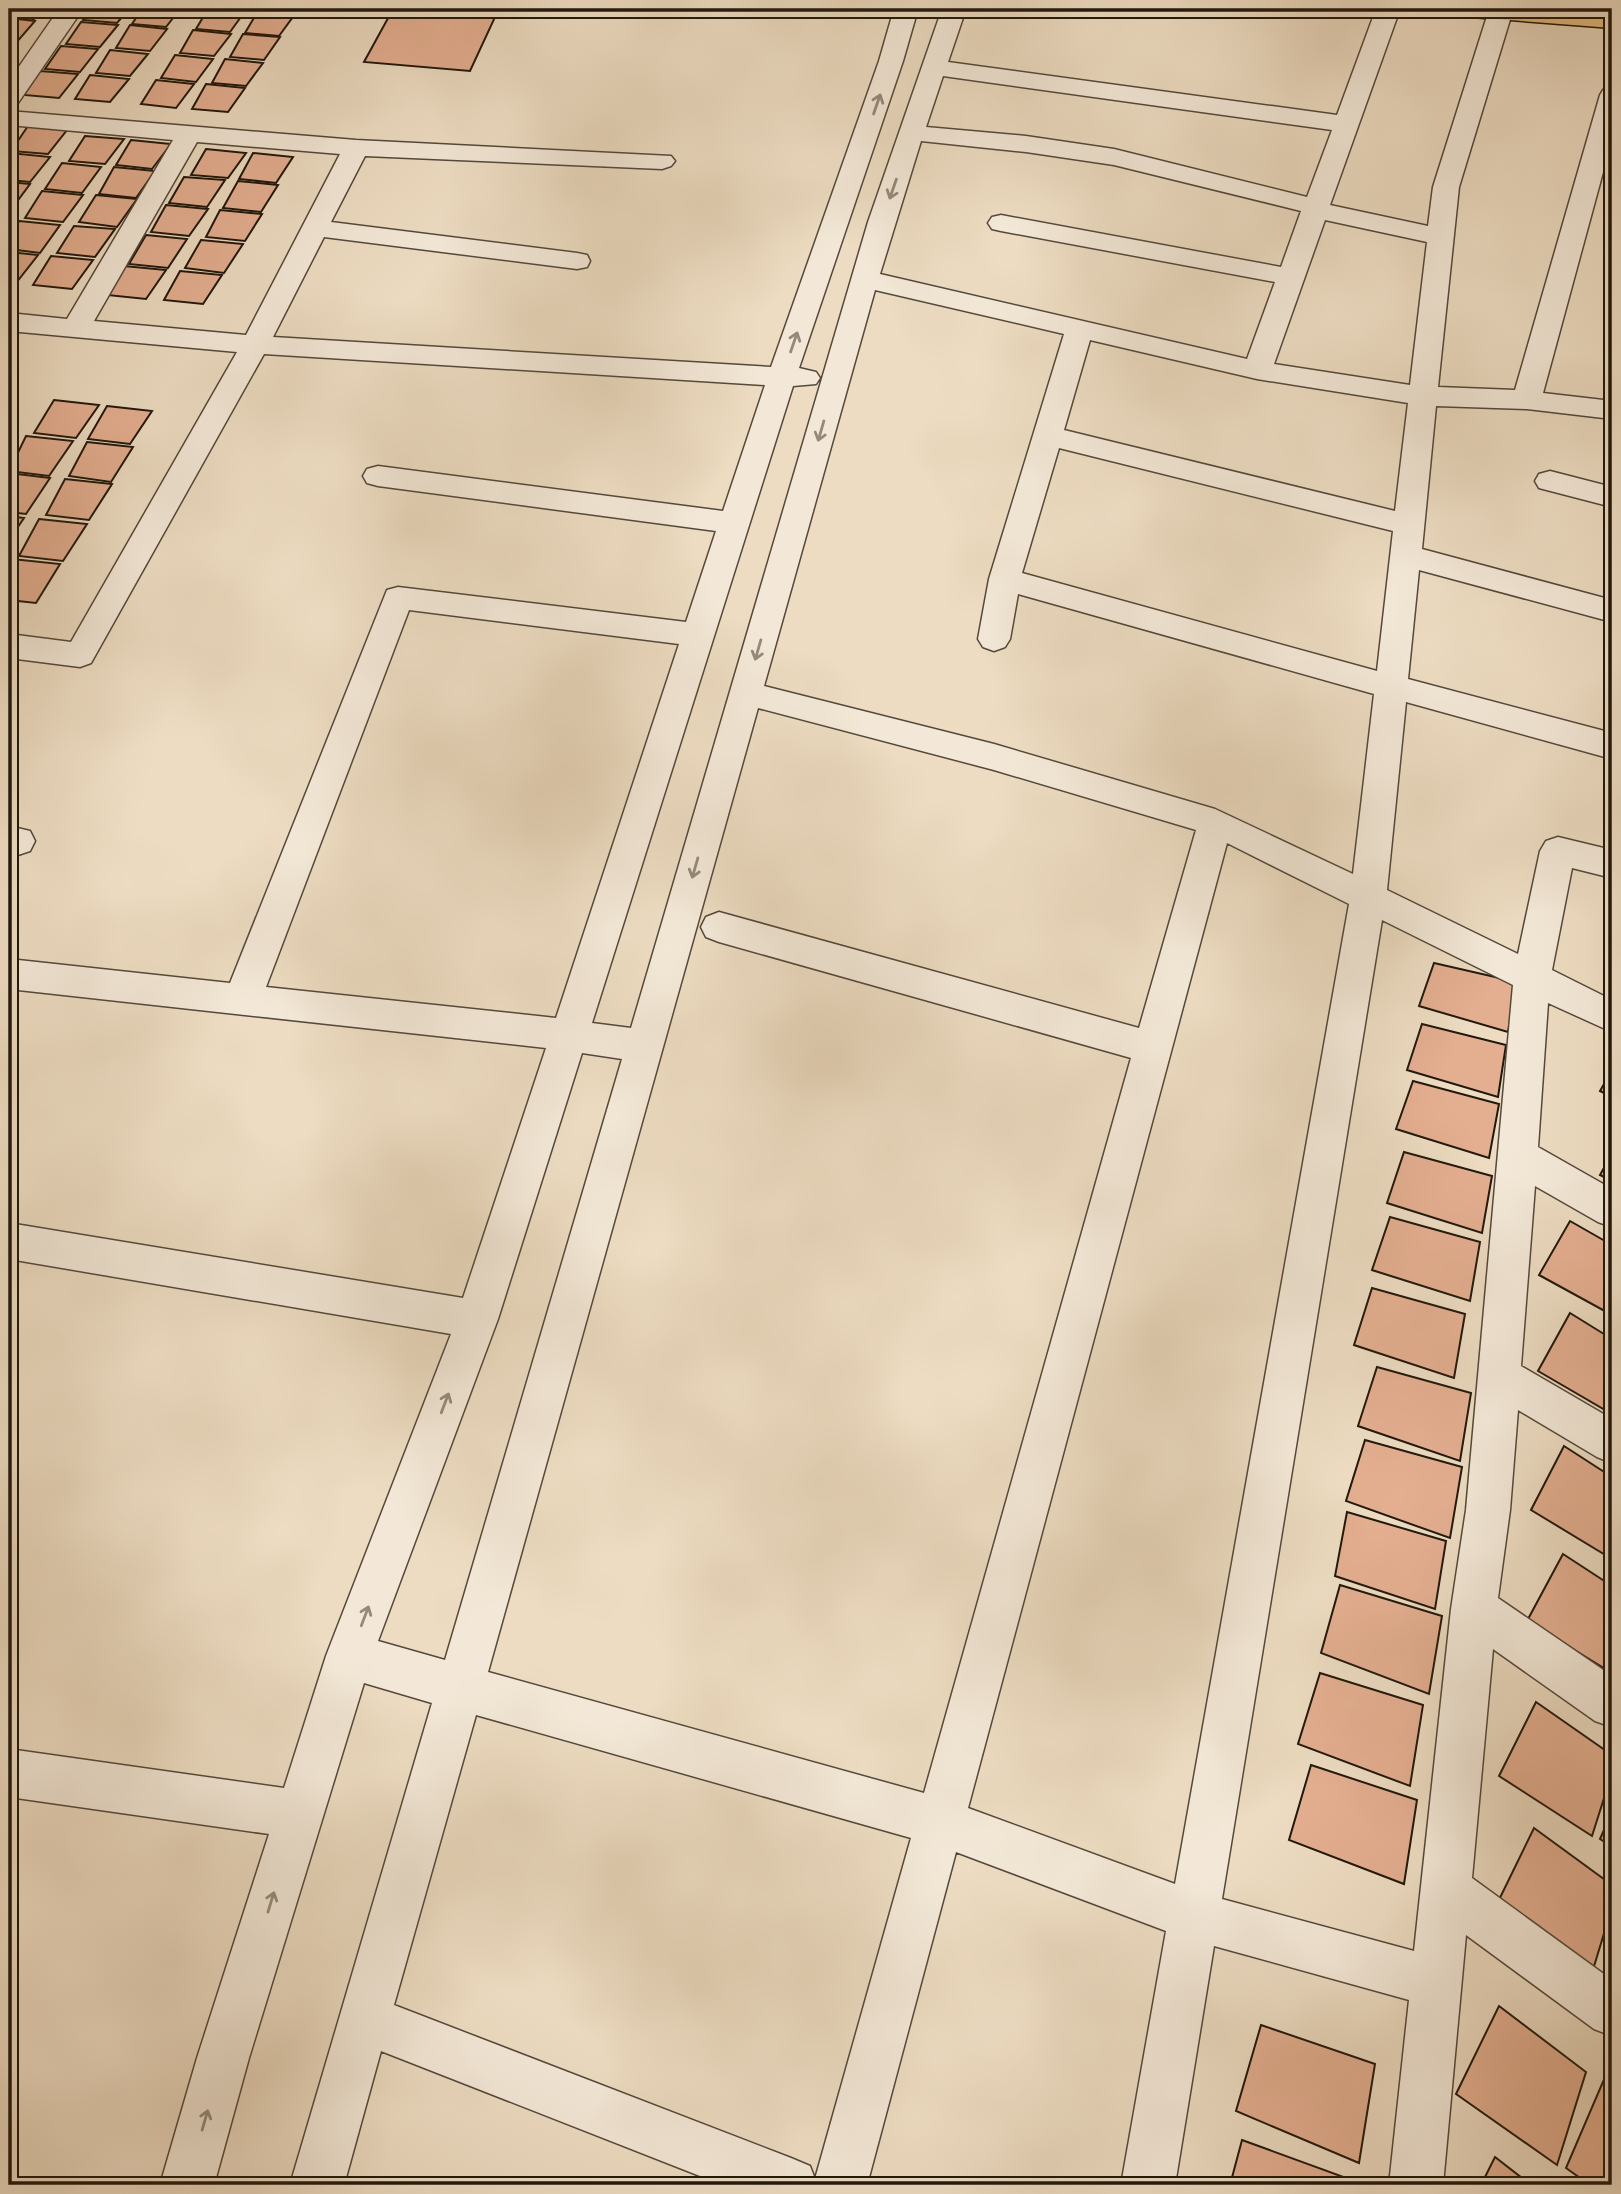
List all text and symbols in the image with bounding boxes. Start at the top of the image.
one-way arrow [872,93,884,115]
one-way arrow [886,178,898,200]
one-way arrow [789,331,801,353]
one-way arrow [814,420,827,442]
one-way arrow [751,638,764,660]
one-way arrow [687,857,700,879]
one-way arrow [440,1393,453,1415]
one-way arrow [359,1605,372,1627]
one-way arrow [266,1891,279,1913]
one-way arrow [200,2109,213,2131]

